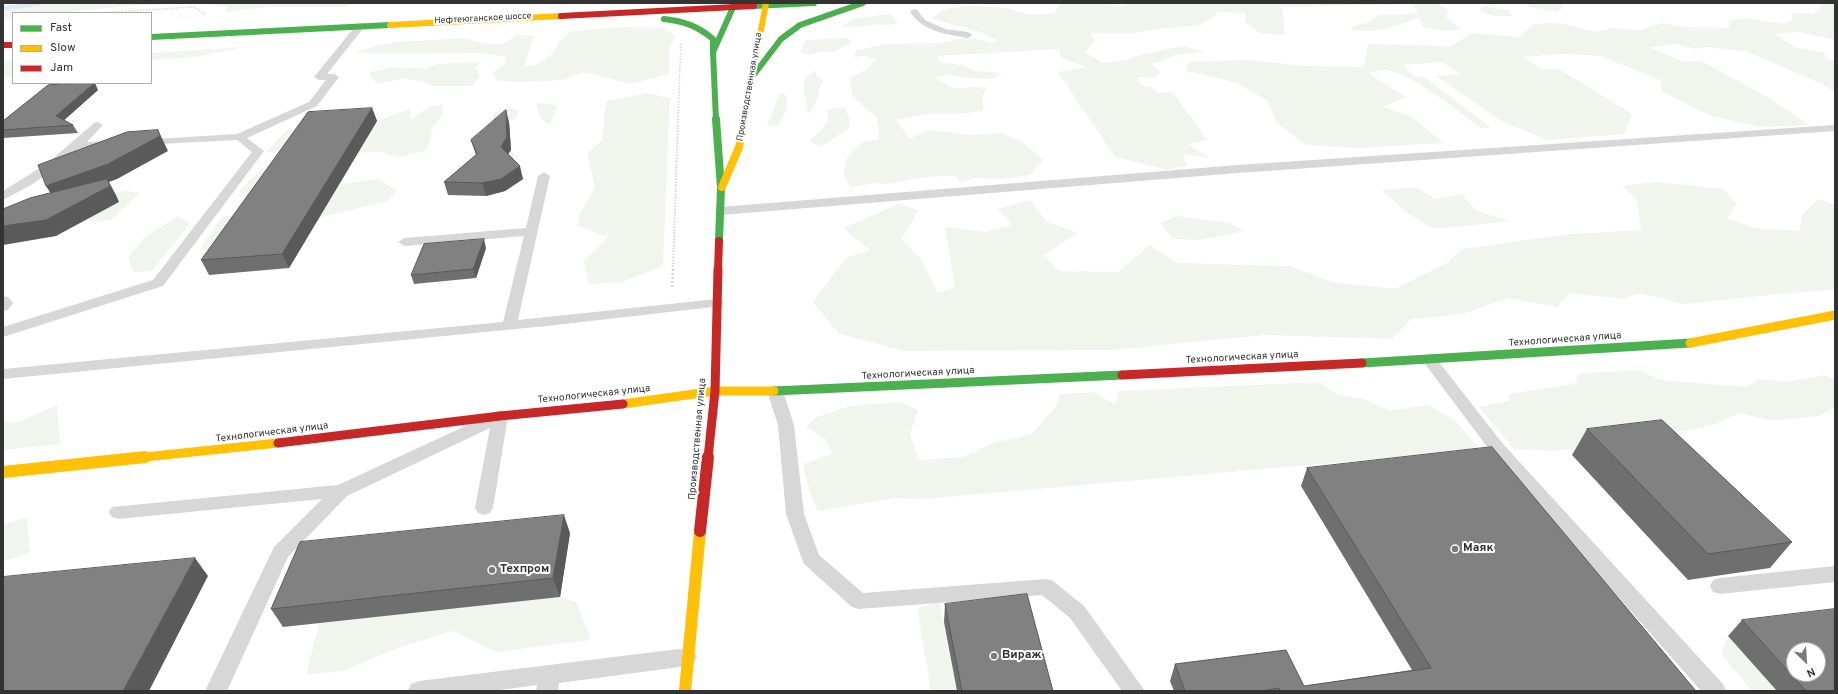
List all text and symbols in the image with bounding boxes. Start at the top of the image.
street label: Нефтеюганское шоссе [434,11,532,27]
legend [12,12,152,84]
text: Fast [50,20,72,36]
street label: Производственная улица [735,32,765,142]
text: Slow [50,40,76,56]
text: Jam [50,60,73,76]
street label: Технологическая улица [1508,330,1622,350]
street label: Технологическая улица [1185,349,1299,367]
street label: Технологическая улица [861,365,975,383]
street label: Производственная улица [687,378,709,500]
street label: Технологическая улица [537,383,651,407]
street label: Технологическая улица [215,420,329,446]
place label: Маяк [1463,542,1494,556]
marker: Маяк [1450,544,1460,554]
place label: Техпром [500,563,549,577]
marker: Техпром [487,565,497,575]
north arrow [1786,642,1826,682]
place label: Вираж [1002,649,1042,663]
marker: Вираж [989,651,999,661]
text: N [1804,664,1817,680]

